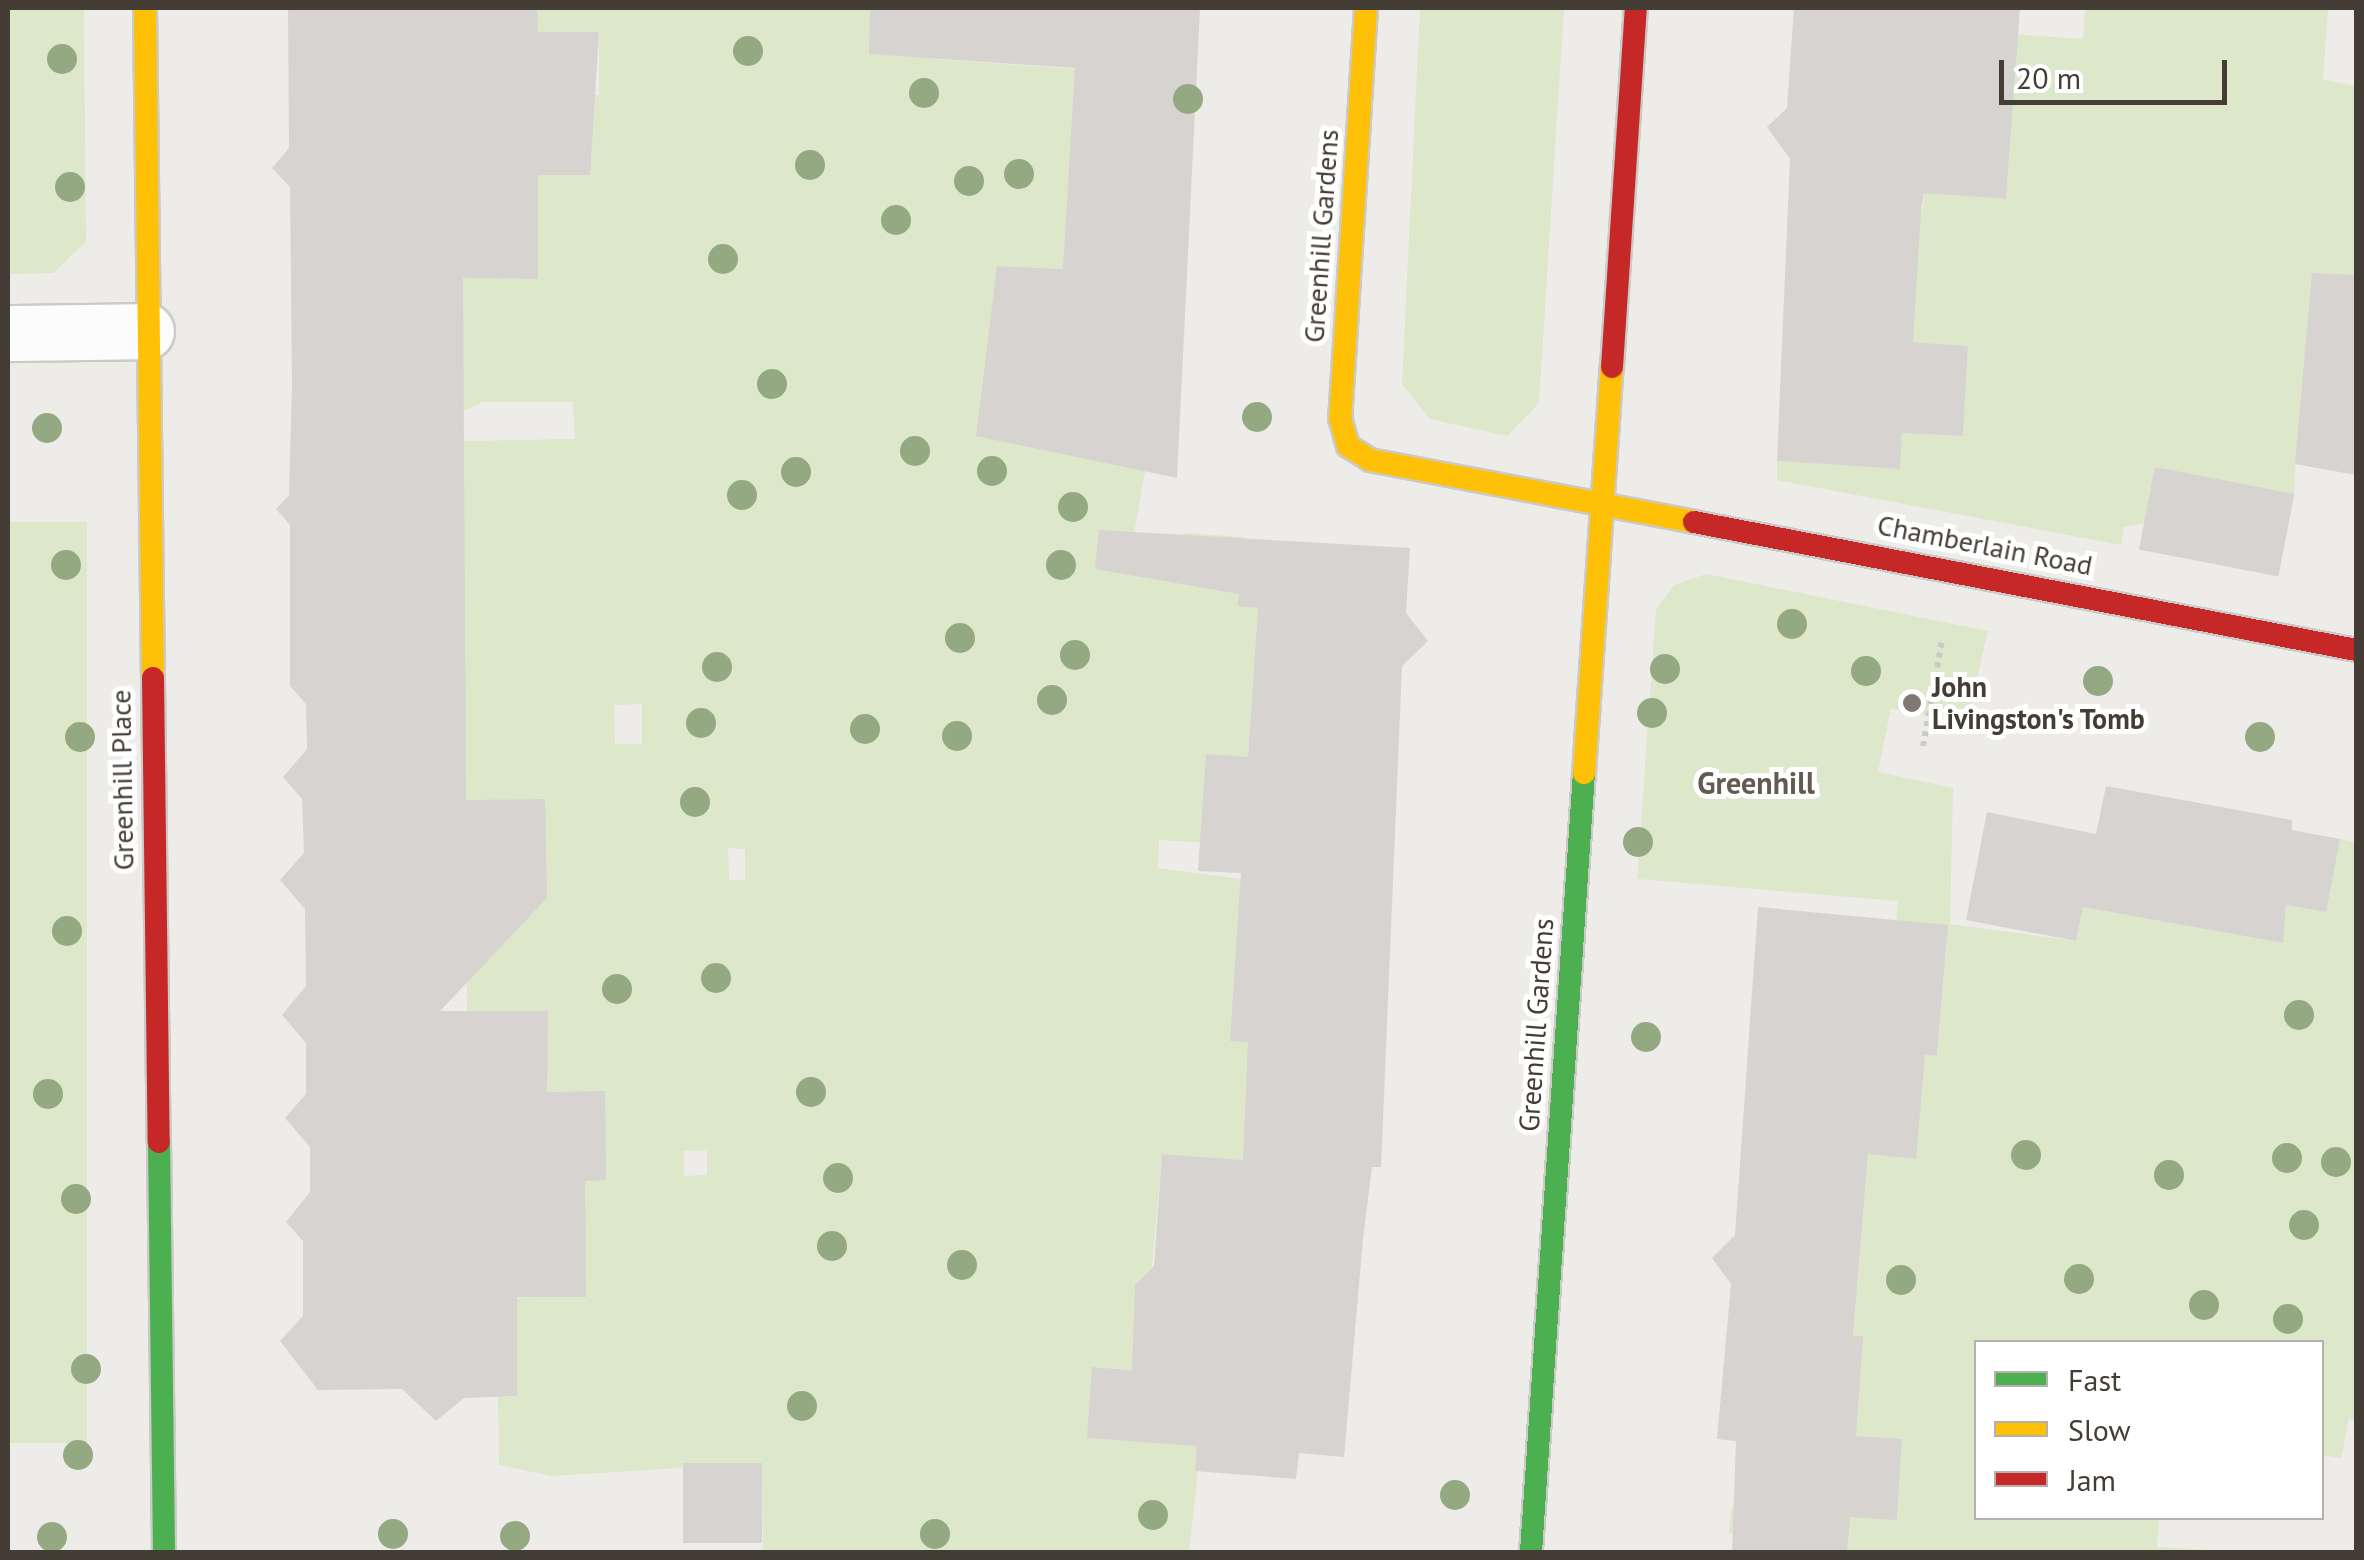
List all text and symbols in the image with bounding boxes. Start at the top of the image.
scale bar [2004,40,2232,102]
text: 20 m [2016,58,2081,97]
street label: Greenhill Gardens [1297,128,1345,344]
street label: Chamberlain Road [1875,508,2095,582]
place label: John Livingston's Tomb [1932,670,2146,736]
street label: Greenhill Place [104,689,140,871]
marker: John Livingston's Tomb [1901,692,1923,714]
district label: Greenhill [1697,765,1815,801]
street label: Greenhill Gardens [1512,917,1560,1133]
legend [1974,1340,2324,1520]
text: Fast [2068,1360,2121,1399]
text: Slow [2068,1410,2131,1449]
text: Jam [2068,1460,2116,1499]

